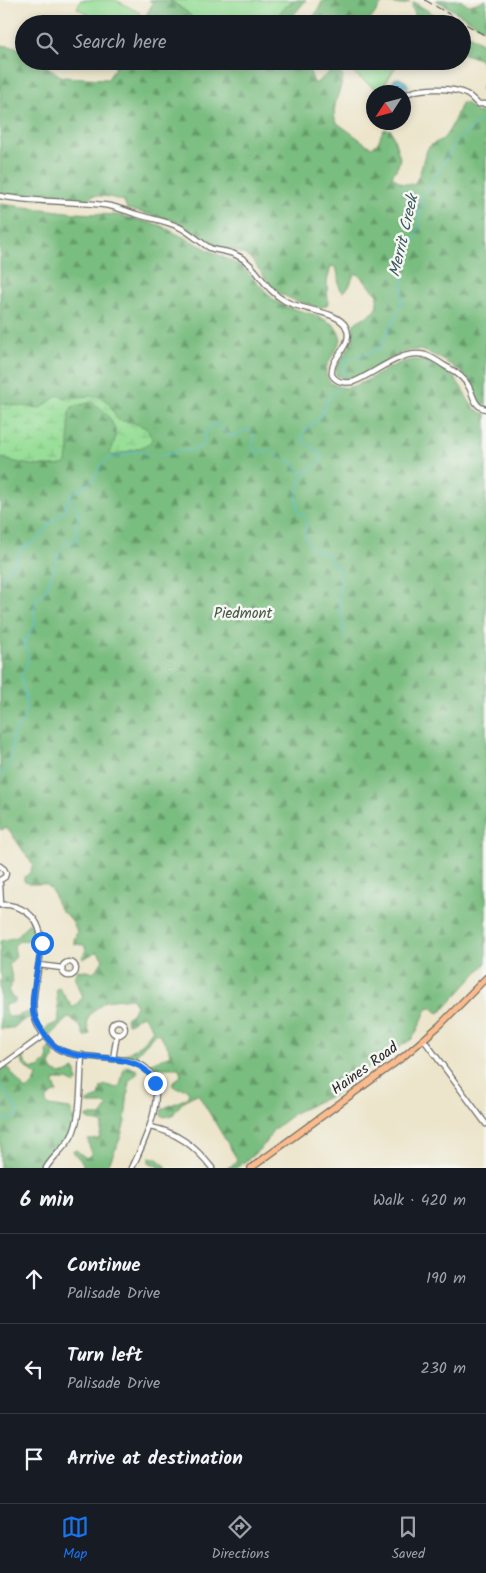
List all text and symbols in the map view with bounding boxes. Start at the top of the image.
search box [15,15,471,70]
text: Search here [73,28,167,58]
icon: search [33,29,61,57]
north arrow [366,85,411,130]
water label: Merrit Creek [382,190,426,280]
park label: Piedmont [214,602,272,626]
route start [31,932,54,955]
street label: Haines Road [326,1036,404,1102]
route end [144,1072,167,1095]
text: 6 min [20,1184,74,1217]
text: Walk · 420 m [373,1188,466,1213]
text: Continue [67,1251,140,1281]
icon: ahead [20,1265,48,1293]
text: 190 m [426,1266,466,1291]
text: Palisade Drive [67,1281,160,1306]
text: Turn left [67,1341,142,1371]
icon: left [20,1355,48,1383]
text: 230 m [420,1356,466,1381]
text: Palisade Drive [67,1371,160,1396]
text: Arrive at destination [67,1444,243,1474]
icon: arrive [20,1445,48,1473]
tab: Map [61,1513,89,1565]
tab: Directions [211,1513,269,1565]
tab: Saved [392,1513,425,1565]

